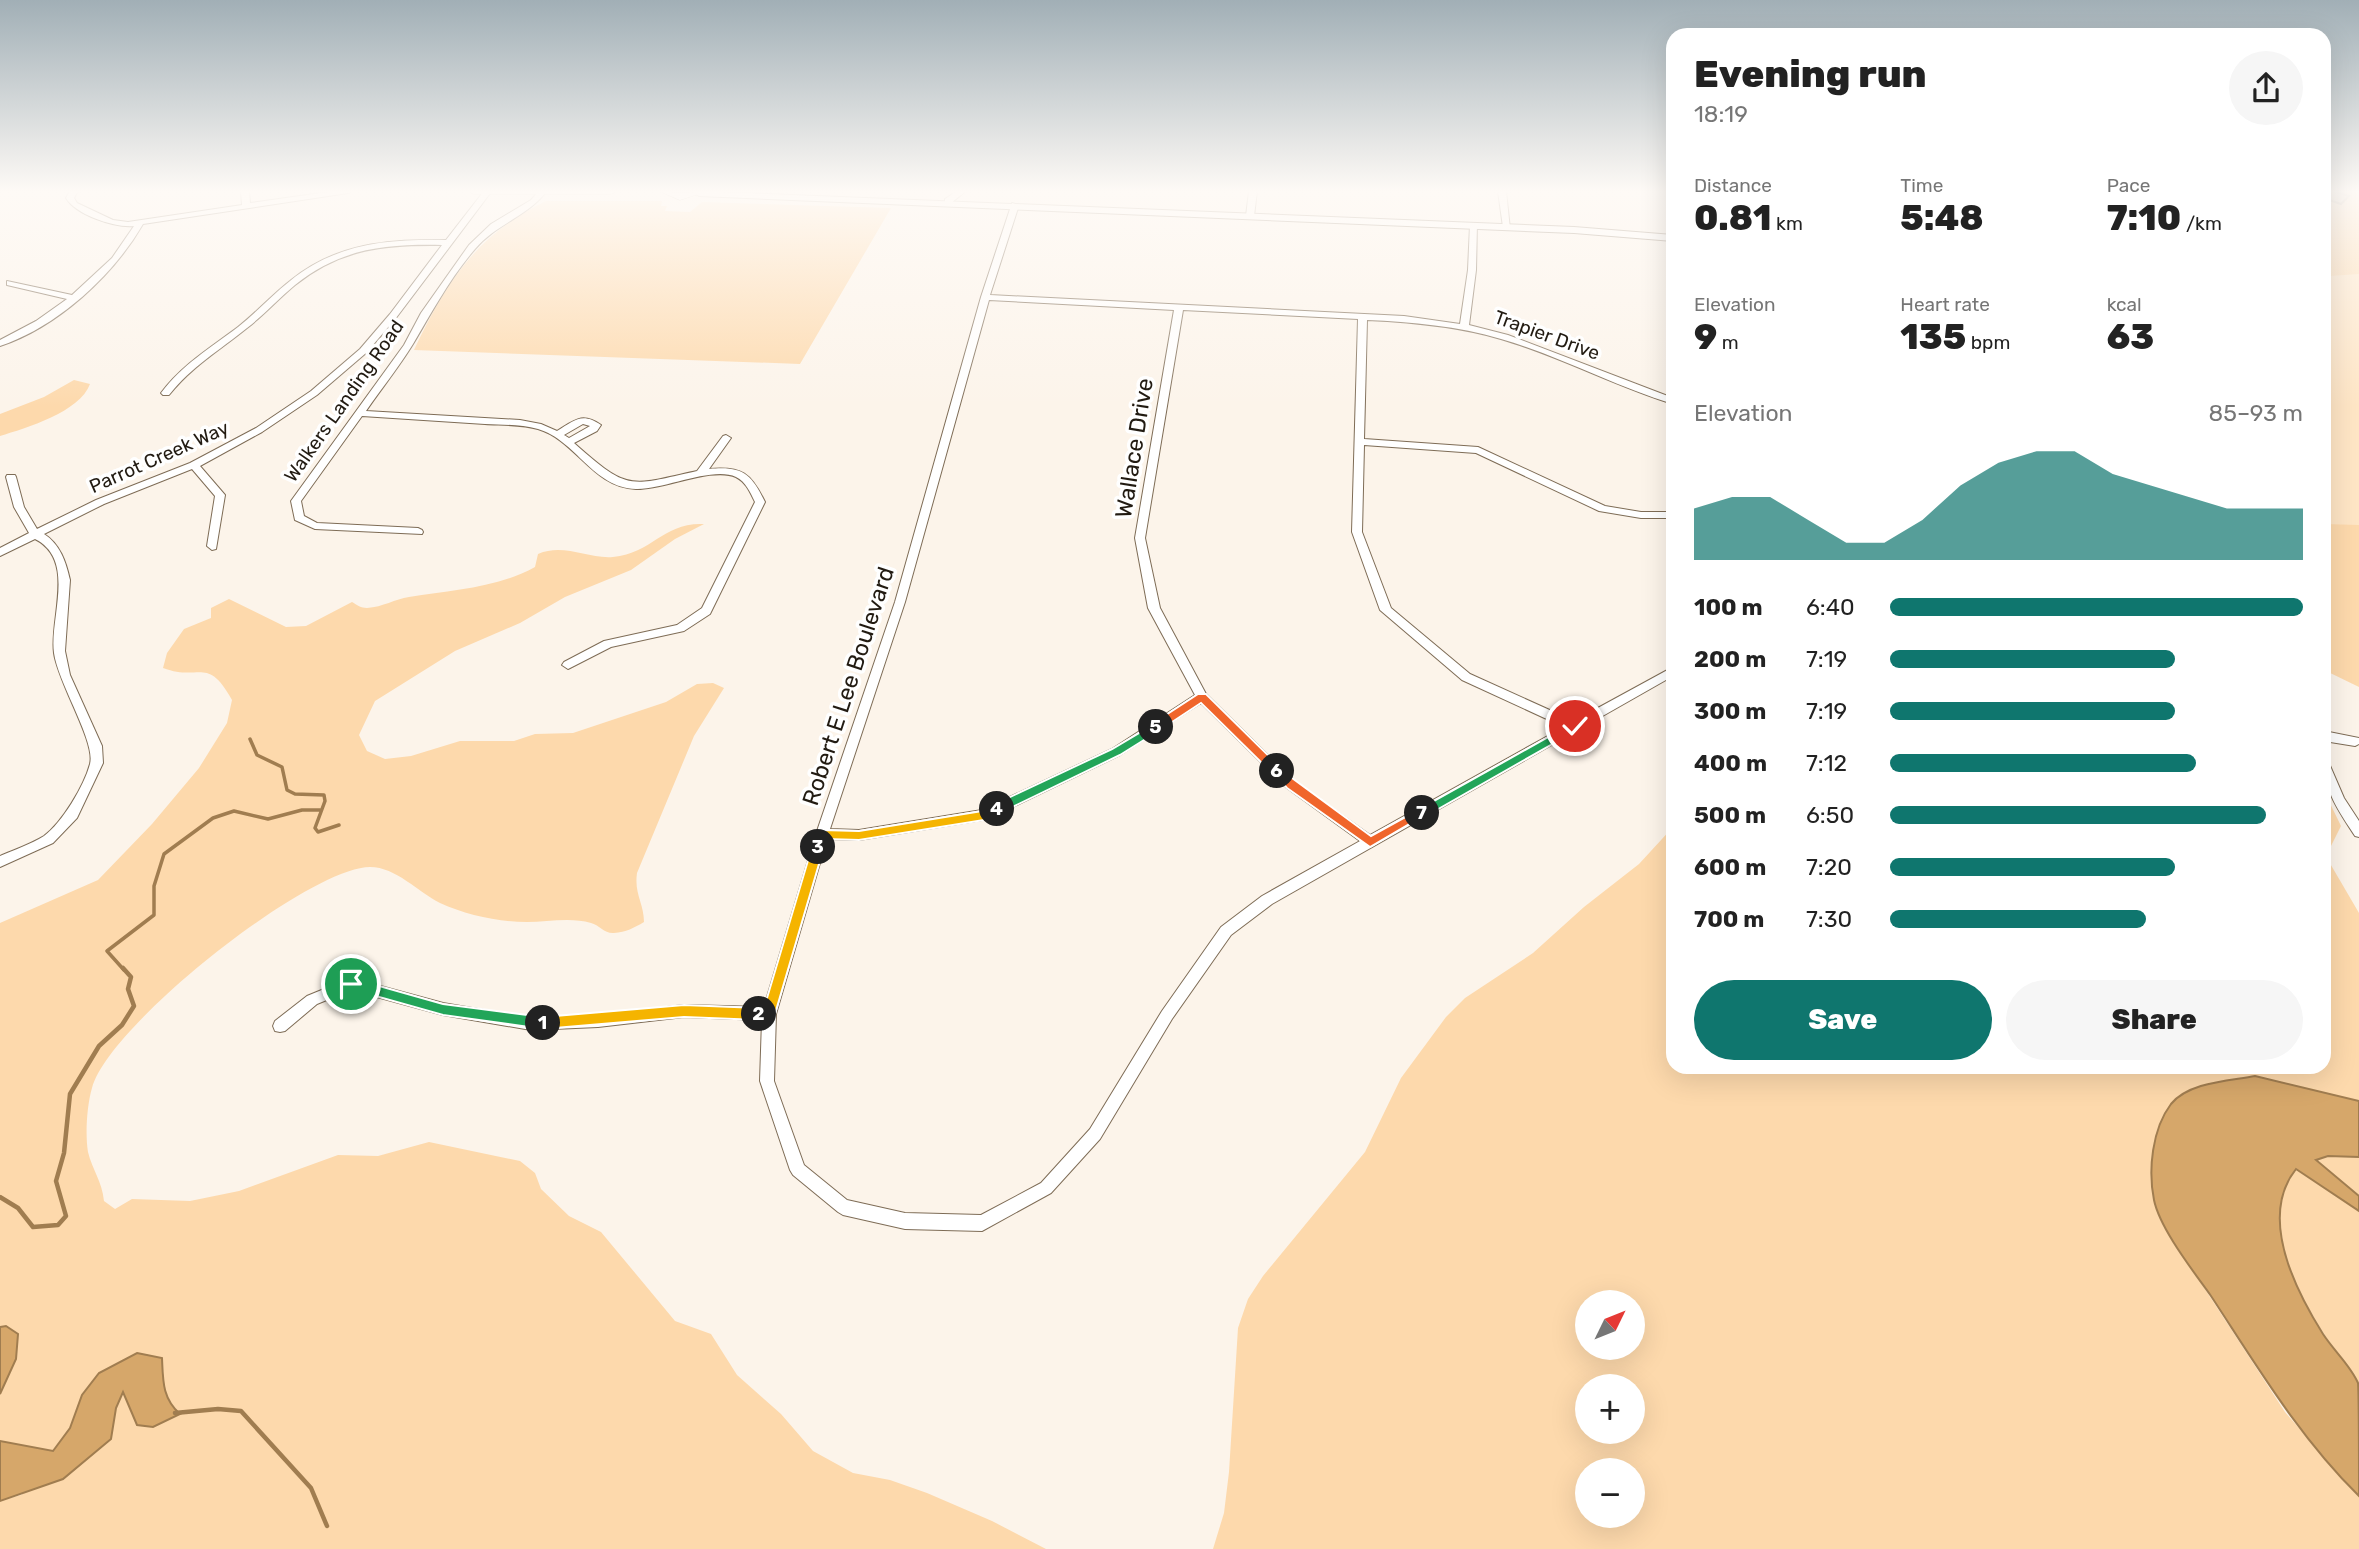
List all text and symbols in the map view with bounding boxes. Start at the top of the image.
text: Evening run [1694,51,1927,97]
button: share [2229,51,2303,125]
text: 18:19 [1694,100,1748,128]
text: Distance [1694,174,1772,197]
text: Time [1900,174,1943,197]
text: Pace [2107,174,2150,197]
text: 0.81 [1694,197,1771,239]
text: 5:48 [1900,197,1984,239]
text: 7:10 [2107,197,2181,239]
text: km [1771,212,1803,235]
text: /km [2181,212,2222,235]
text: Elevation [1694,293,1775,316]
text: Heart rate [1900,293,1990,316]
text: kcal [2107,293,2142,316]
street label: Trapier Drive [1491,305,1603,365]
street label: Walkers Landing Road [279,316,409,486]
text: 9 [1694,316,1717,358]
text: 135 [1900,316,1966,358]
text: 63 [2107,316,2154,358]
text: m [1717,331,1739,354]
text: bpm [1966,331,2010,354]
street label: Wallace Drive [1109,376,1159,520]
text: Elevation [1694,399,1793,427]
text: 85–93 m [2209,399,2303,427]
street label: Parrot Creek Way [86,416,232,498]
street label: Robert E Lee Boulevard [796,563,900,809]
text: 100 m [1694,593,1763,621]
text: 6:40 [1806,593,1855,621]
text: 200 m [1694,645,1766,673]
text: 7:19 [1806,645,1847,673]
pin [1545,696,1605,756]
text: 300 m [1694,697,1766,725]
text: 7:19 [1806,697,1847,725]
icon: check [1556,707,1594,745]
pin: 5 [1138,710,1174,744]
text: 5 [1149,715,1162,738]
text: 400 m [1694,749,1767,777]
text: 7:12 [1806,749,1847,777]
pin: 6 [1260,754,1294,788]
text: 6 [1270,759,1283,782]
pin: 4 [979,792,1014,826]
pin: 7 [1404,796,1440,830]
text: 4 [990,797,1003,820]
text: 7 [1416,801,1427,824]
text: 500 m [1694,801,1766,829]
text: 6:50 [1806,801,1854,829]
pin: 3 [800,830,836,864]
text: 3 [811,835,824,858]
text: 600 m [1694,853,1766,881]
text: 7:20 [1806,853,1852,881]
text: 700 m [1694,905,1764,933]
text: 7:30 [1806,905,1852,933]
pin [321,954,381,1014]
icon: arrive [332,965,370,1003]
button: Save [1694,980,1992,1060]
button: Share [2006,980,2303,1060]
pin: 2 [742,996,776,1032]
text: 2 [752,1002,765,1025]
pin: 1 [526,1006,560,1040]
text: 1 [538,1011,547,1034]
north arrow [1575,1290,1645,1360]
map controls [1575,1290,1645,1528]
button: + [1575,1374,1645,1444]
button: − [1575,1458,1645,1528]

